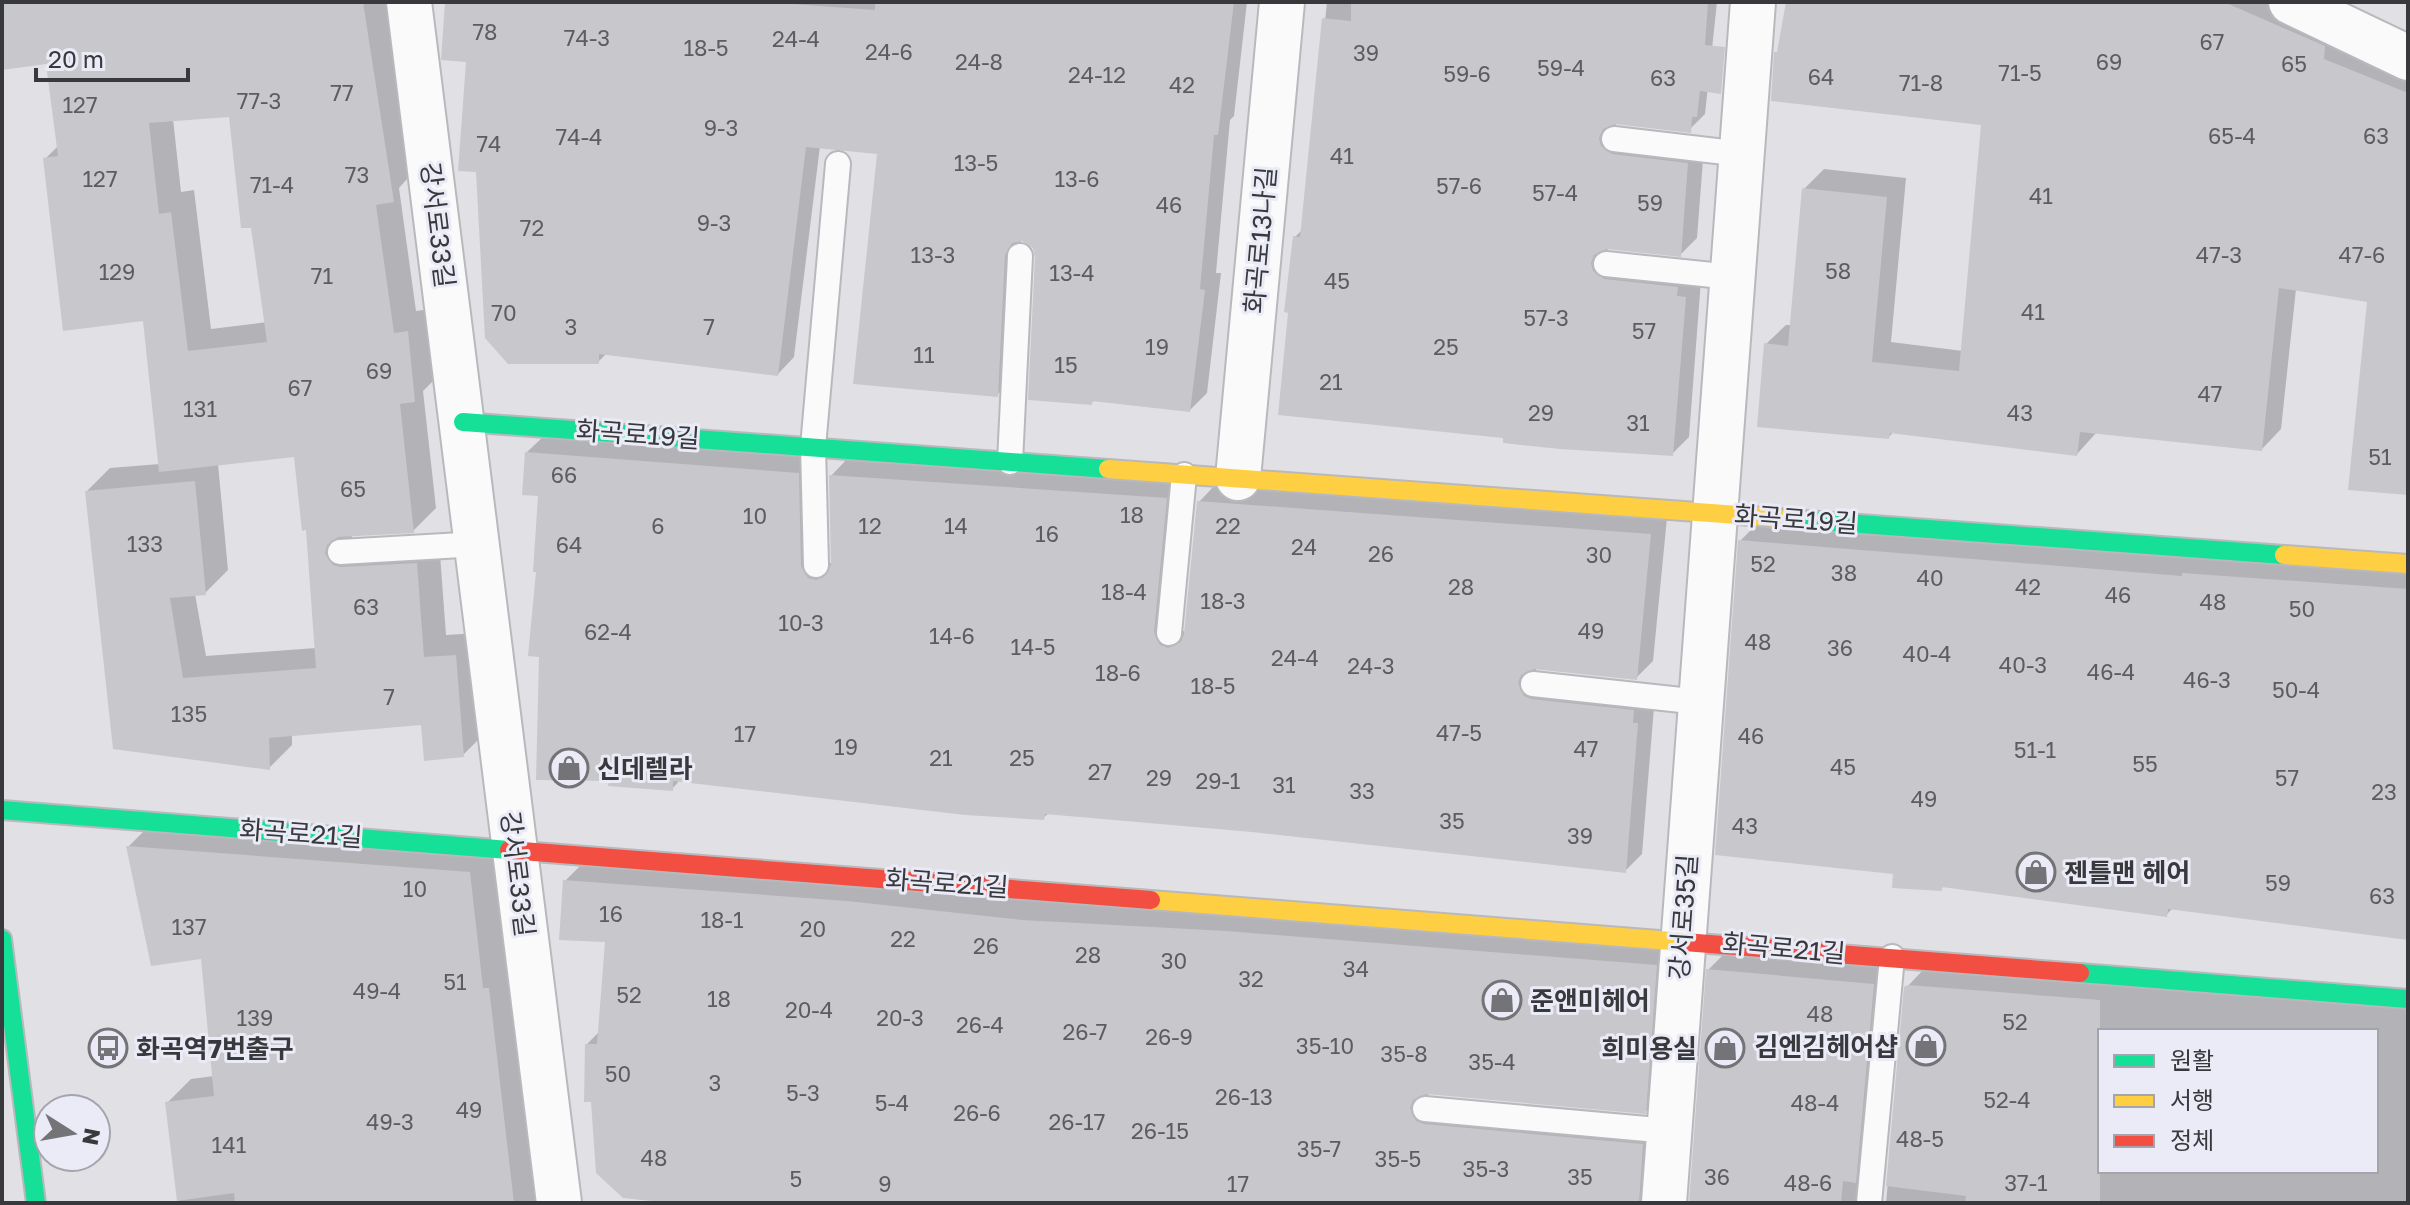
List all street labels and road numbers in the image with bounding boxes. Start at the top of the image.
street label: 강서로33길 [415,161,461,289]
street label: 화곡로13나길 [1238,165,1282,315]
street label: 화곡로19길 [575,414,701,454]
street label: 화곡로19길 [1733,499,1859,539]
street label: 강서로33길 [495,810,541,938]
street label: 화곡로21길 [238,813,364,853]
street label: 강서로35길 [1663,853,1703,981]
street label: 화곡로21길 [884,863,1010,903]
street label: 화곡로21길 [1721,927,1847,969]

